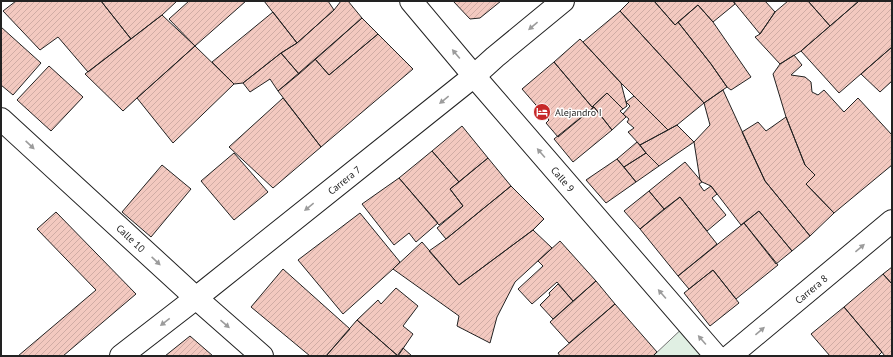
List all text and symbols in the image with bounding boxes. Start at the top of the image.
one-way arrow [528,21,538,30]
one-way arrow [452,49,461,60]
one-way arrow [438,96,449,105]
hotel icon: Alejandro I [532,102,552,122]
place label: Alejandro I [555,106,602,119]
one-way arrow [25,140,35,150]
one-way arrow [536,148,545,158]
street label: Carrera 7 [325,163,364,198]
street label: Calle 9 [548,164,577,195]
one-way arrow [304,203,315,212]
street label: Calle 10 [113,222,148,255]
one-way arrow [855,243,865,252]
one-way arrow [151,257,162,266]
street label: Carrera 8 [792,272,830,307]
one-way arrow [658,288,667,299]
one-way arrow [160,318,171,326]
one-way arrow [220,319,231,328]
one-way arrow [755,327,766,336]
one-way arrow [698,335,707,344]

